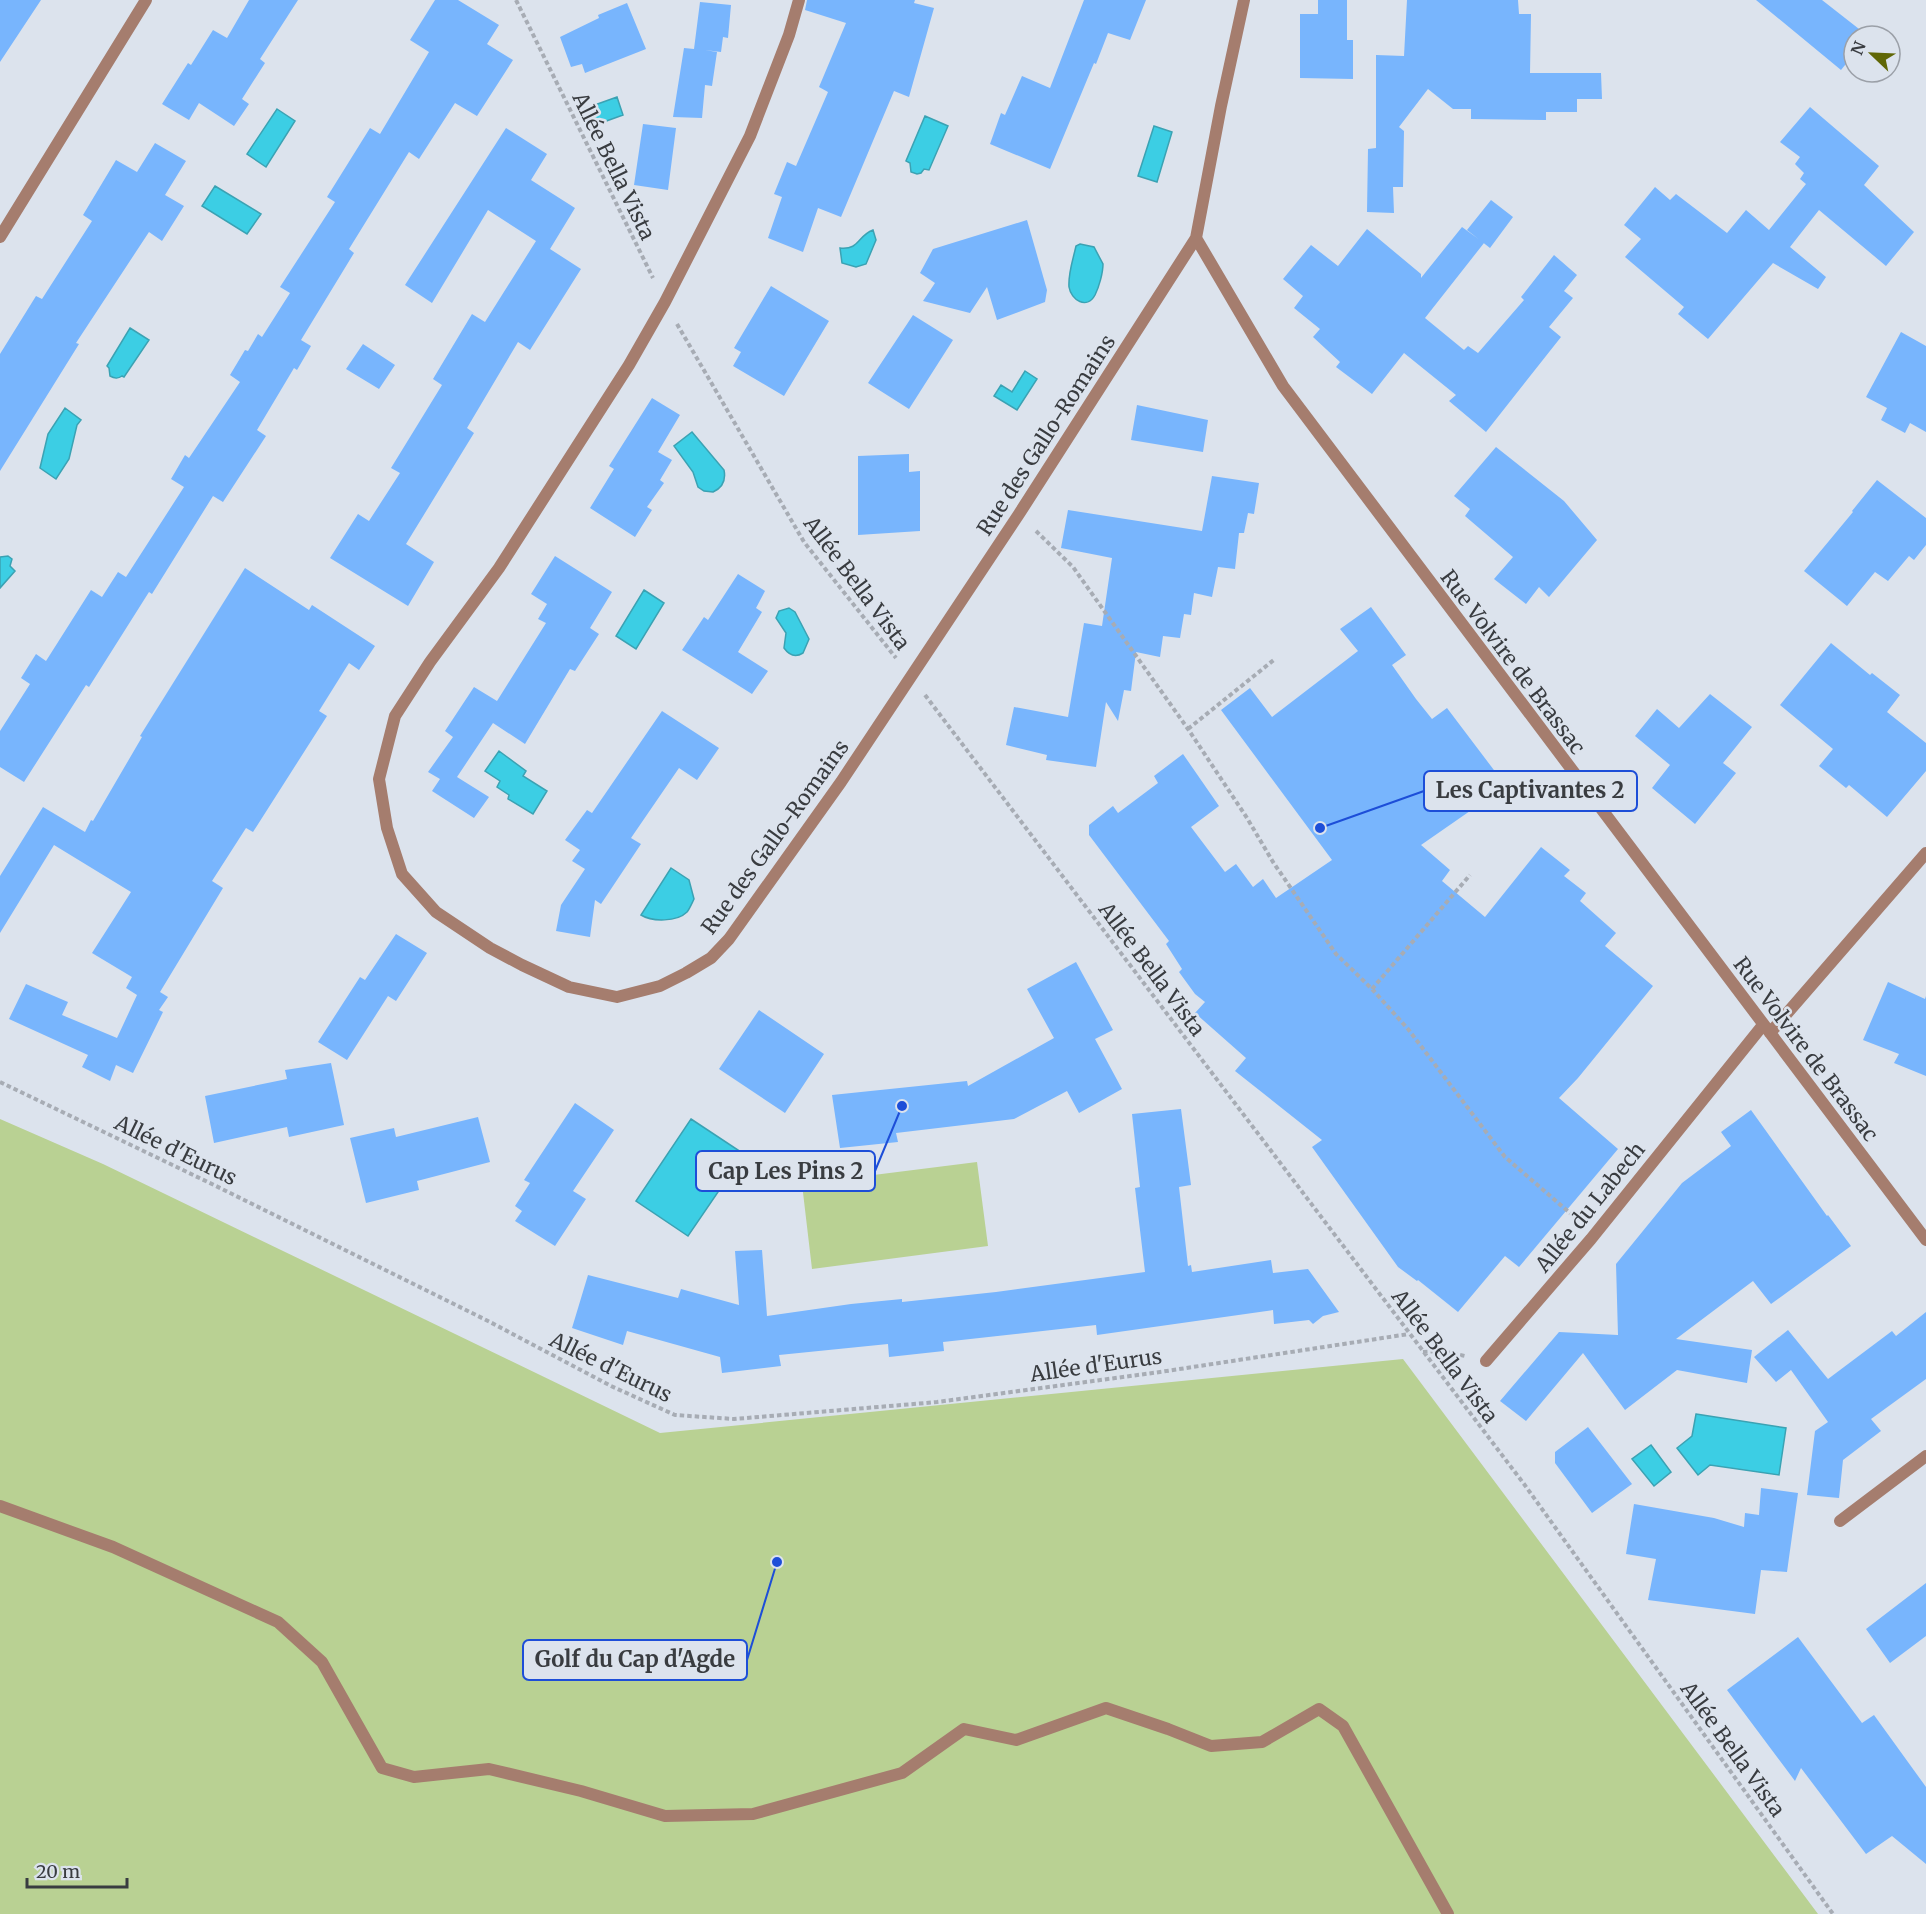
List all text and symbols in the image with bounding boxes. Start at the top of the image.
north arrow [1842,24,1902,84]
text: N [1847,38,1870,58]
street label: Allée Bella Vista [566,87,661,244]
street label: Rue des Gallo-Romains [971,329,1121,541]
street label: Allée Bella Vista [797,510,916,655]
street label: Rue Volvire de Brassac [1435,564,1591,760]
street label: Rue des Gallo-Romains [695,734,855,940]
callout: Les Captivantes 2 [1424,771,1637,811]
text: Les Captivantes 2 [1435,776,1625,804]
street label: Allée Bella Vista [1092,896,1211,1041]
street label: Rue Volvire de Brassac [1728,951,1884,1147]
street label: Allée d'Eurus [110,1108,242,1191]
street label: Allée du Labech [1529,1136,1651,1278]
callout: Cap Les Pins 2 [696,1151,875,1191]
text: Cap Les Pins 2 [708,1157,864,1185]
street label: Allée Bella Vista [1385,1283,1504,1428]
street label: Allée d'Eurus [545,1325,677,1408]
street label: Allée d'Eurus [1027,1342,1164,1388]
callout: Golf du Cap d'Agde [523,1640,747,1680]
text: Golf du Cap d'Agde [535,1645,735,1673]
street label: Allée Bella Vista [1674,1675,1791,1822]
scale bar [27,1851,128,1889]
text: 20 m [36,1860,80,1883]

